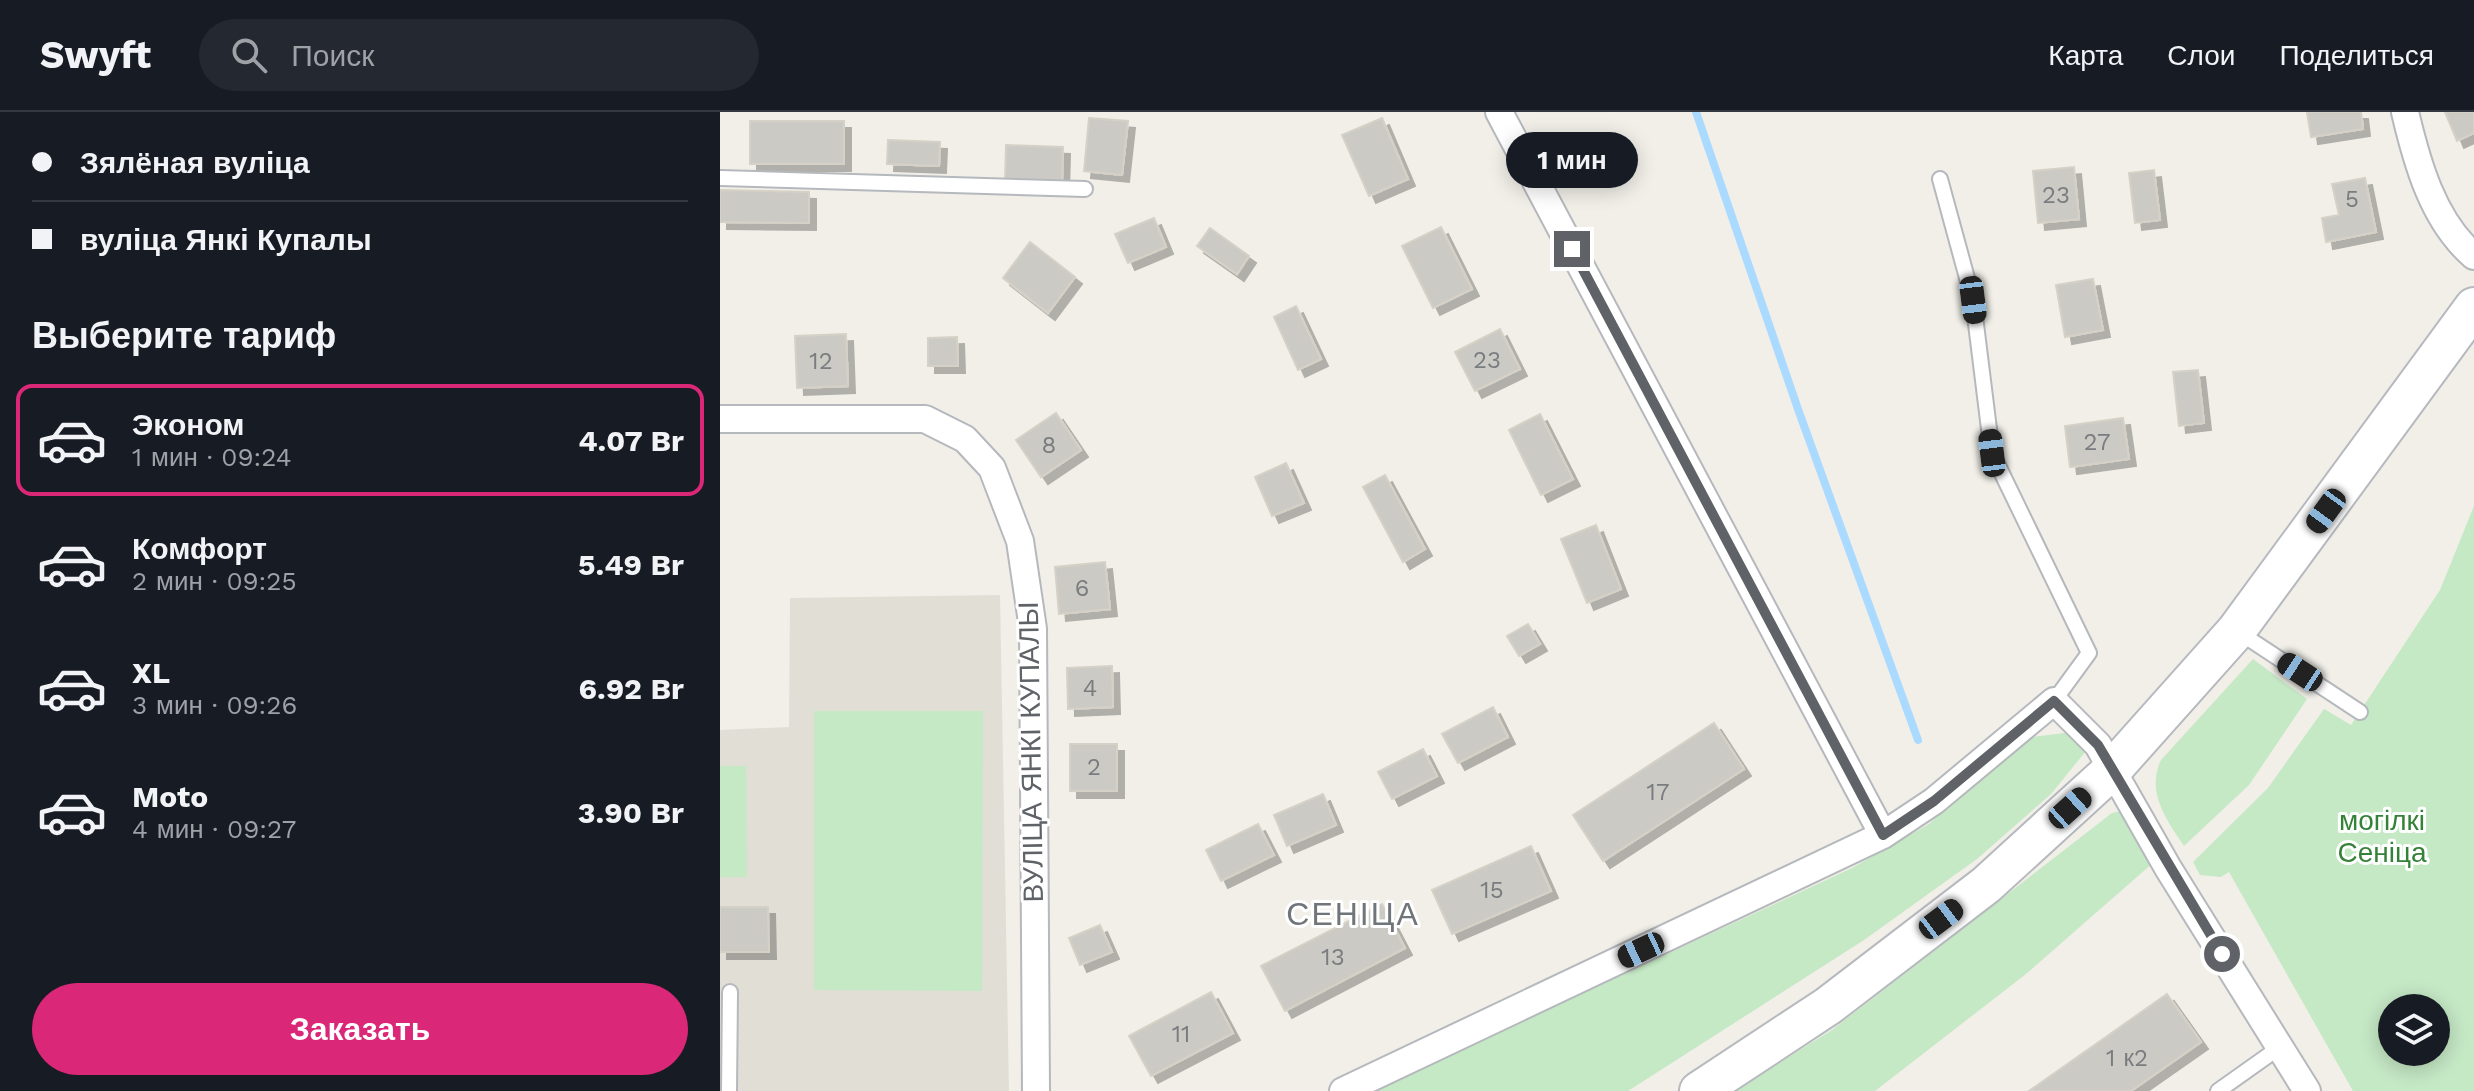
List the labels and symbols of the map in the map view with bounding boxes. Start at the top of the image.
callout: 1 мин [1506,133,1638,189]
house number: 23 [2042,181,2070,209]
house number: 5 [2345,185,2359,213]
route end [1554,231,1590,267]
car [1958,275,1988,325]
house number: 23 [1473,346,1501,374]
house number: 12 [809,347,833,375]
car [1977,428,2007,478]
house number: 27 [2084,428,2110,456]
house number: 8 [1042,431,1056,459]
car [2302,485,2350,537]
house number: 6 [1075,574,1089,602]
street label: ВУЛІЦА ЯНКІ КУПАЛЫ [1012,601,1050,903]
car [2273,649,2327,695]
house number: 4 [1083,674,1097,702]
house number: 2 [1087,753,1101,781]
house number: 17 [1647,778,1669,806]
car [2044,783,2096,833]
park label: могілкі Сеніца [2337,804,2427,869]
house number: 15 [1480,876,1504,904]
district label: СЕНІЦА [1286,895,1420,933]
car [1915,895,1967,943]
car [1614,929,1668,971]
route start [2204,936,2240,972]
house number: 13 [1321,943,1345,971]
house number: 11 [1172,1020,1190,1048]
house number: 1 к2 [2106,1044,2148,1072]

